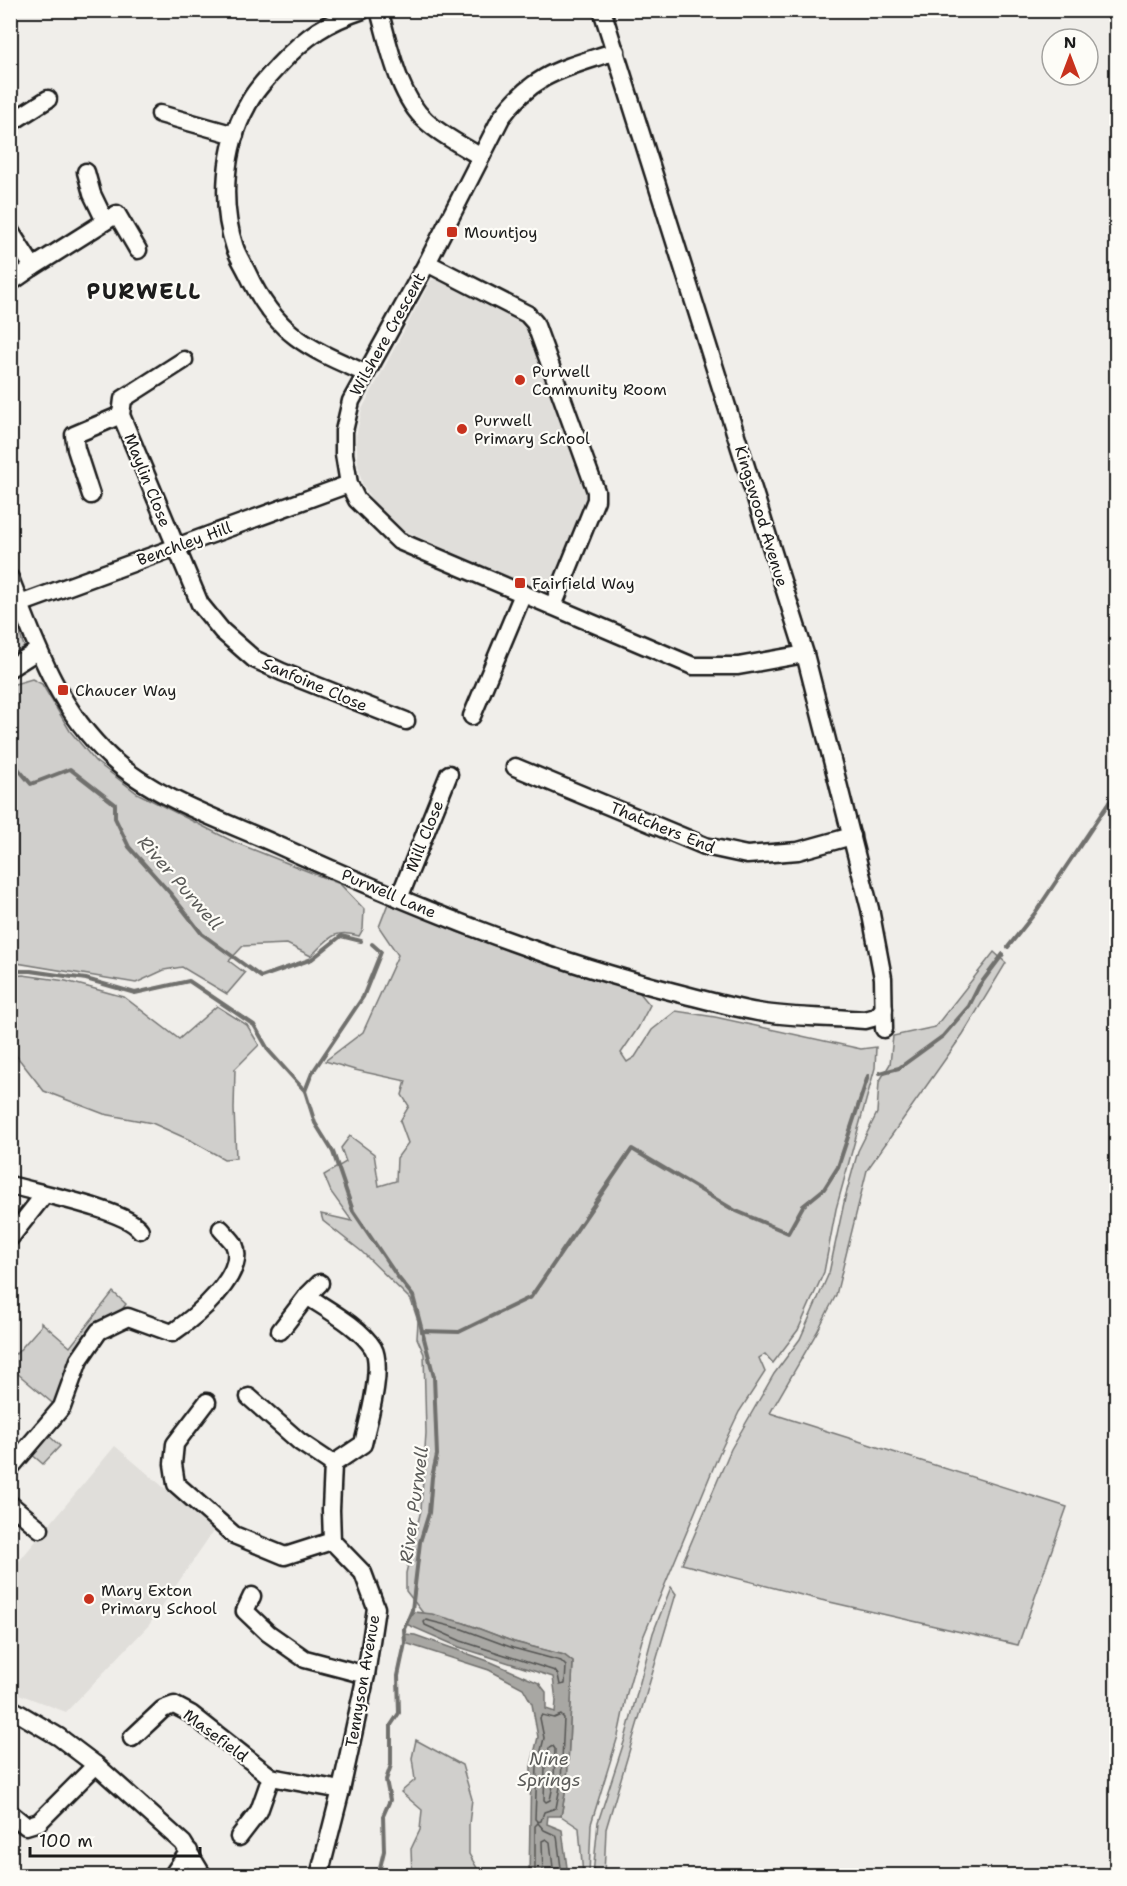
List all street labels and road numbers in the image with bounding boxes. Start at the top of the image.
street label: Wilshere Crescent [345,269,430,400]
street label: Maylin Close [119,430,176,530]
street label: Kingswood Avenue [730,443,793,589]
street label: Benchley Hill [134,517,235,570]
street label: Sanfoine Close [259,653,371,716]
street label: Mill Close [401,797,448,875]
street label: Thatchers End [607,797,718,858]
street label: Purwell Lane [338,864,439,923]
street label: Tennyson Avenue [340,1613,384,1749]
street label: Masefield [179,1704,252,1767]

